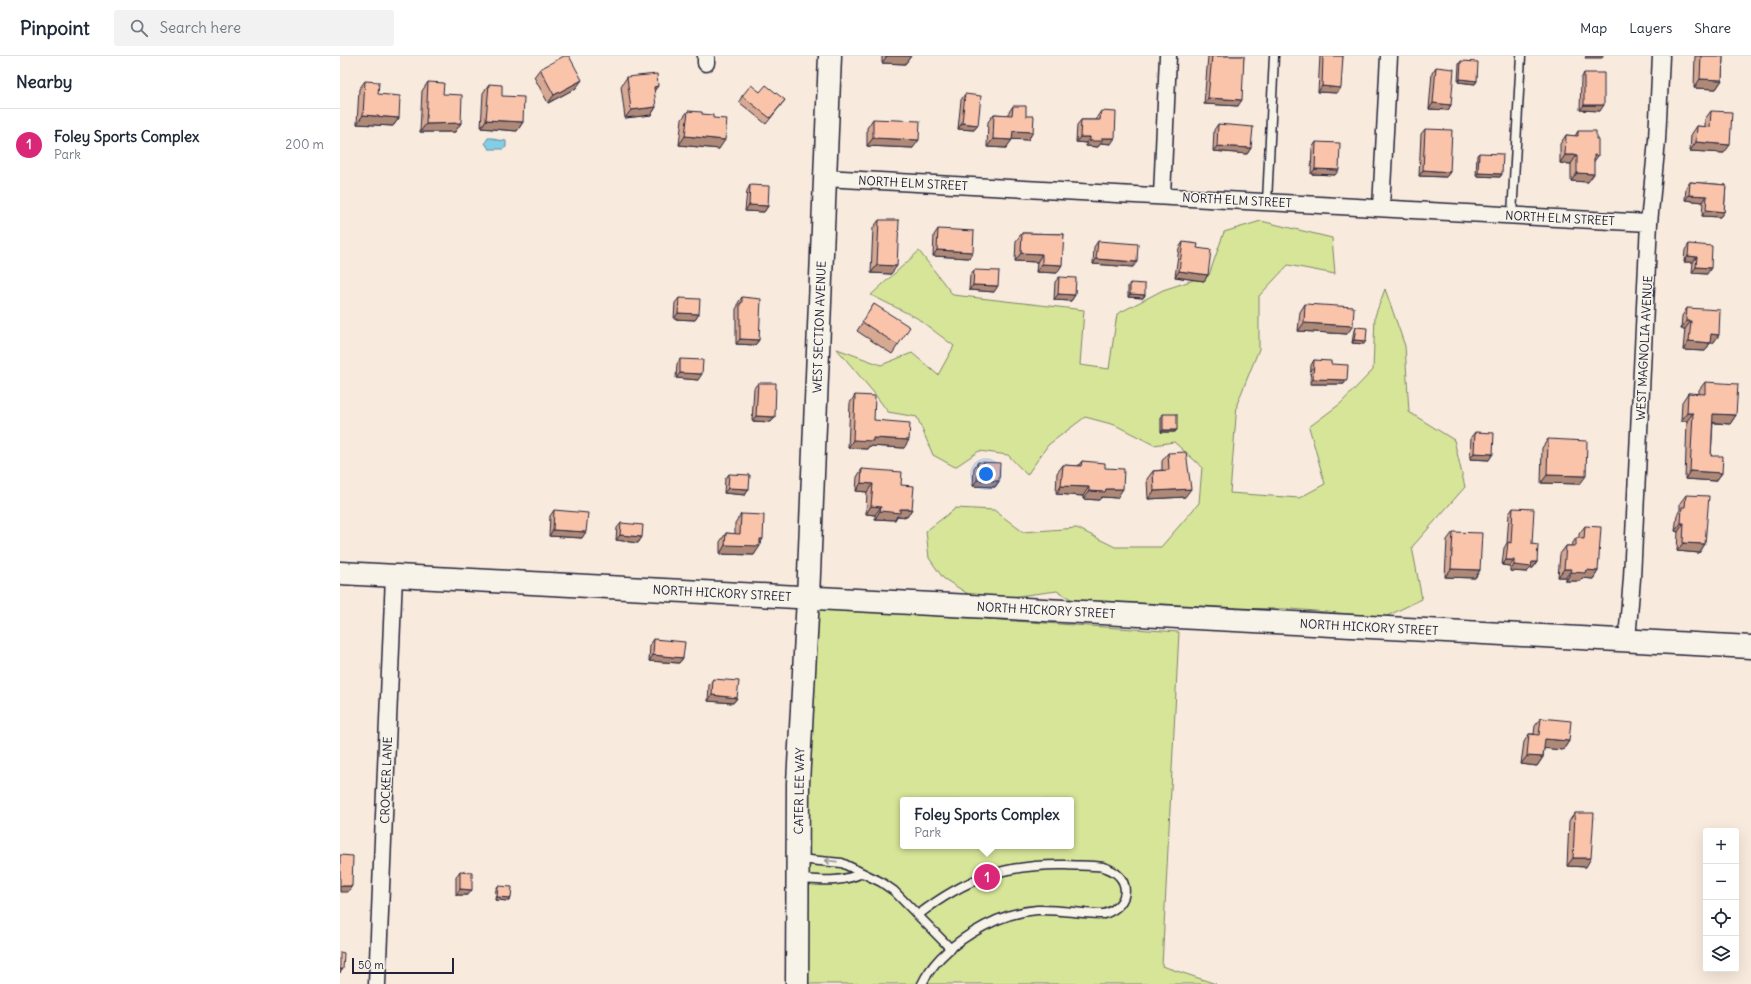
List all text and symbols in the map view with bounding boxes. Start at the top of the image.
search box [114,10,394,46]
text: Pinpoint [20,16,90,40]
icon: search [128,17,150,39]
text: Search here [160,18,241,37]
text: Map [1580,19,1607,37]
text: Layers [1629,19,1672,37]
text: Share [1694,19,1731,37]
text: Nearby [16,71,72,93]
text: Foley Sports Complex [54,127,199,146]
text: 1 [26,136,32,153]
text: 200 m [285,136,324,153]
text: Park [54,146,81,163]
street label: NORTH ELM STREET [858,173,968,193]
street label: NORTH ELM STREET [1182,190,1292,210]
street label: NORTH ELM STREET [1505,208,1615,228]
street label: WEST SECTION AVENUE [809,261,829,393]
street label: WEST MAGNOLIA AVENUE [1633,275,1655,421]
your location [976,464,996,484]
street label: NORTH HICKORY STREET [652,582,792,604]
street label: NORTH HICKORY STREET [976,599,1116,621]
street label: NORTH HICKORY STREET [1299,616,1439,638]
street label: CROCKER LANE [377,736,395,824]
street label: CATER LEE WAY [791,747,807,834]
popup [900,797,1074,849]
text: Foley Sports Complex [914,805,1060,824]
text: Park [914,824,941,841]
map controls [1703,828,1739,972]
button: + [1703,828,1739,864]
one-way arrow [825,857,838,865]
pin: 1 [974,862,1000,892]
button: − [1703,864,1739,900]
button: locate [1703,900,1739,936]
button: layers [1703,936,1739,972]
scale bar [352,956,454,975]
text: 50 m [358,958,384,972]

